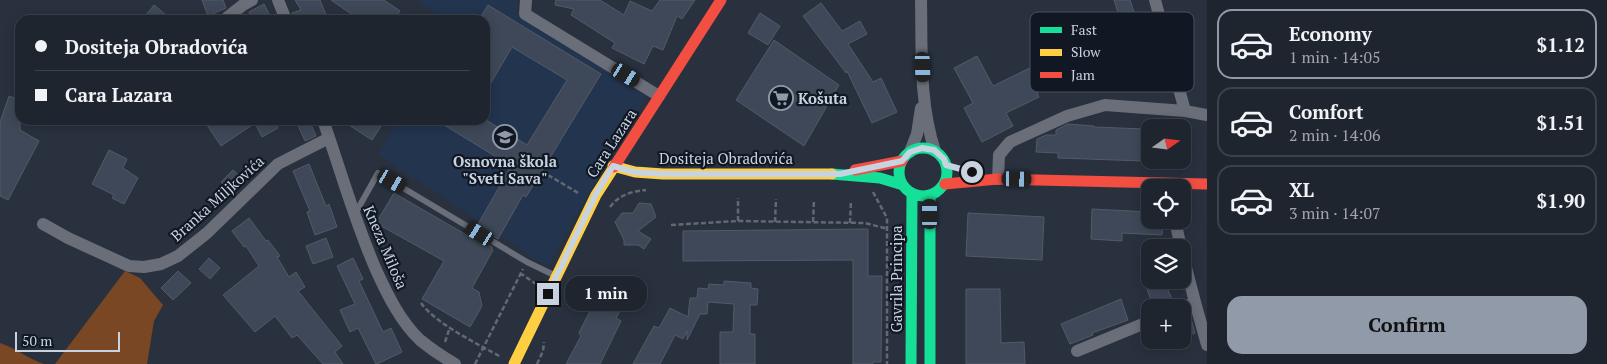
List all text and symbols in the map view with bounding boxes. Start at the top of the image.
legend [1030,12,1194,92]
text: Fast [1071,20,1098,39]
text: Economy [1289,21,1372,46]
icon: car [1229,22,1274,67]
text: $1.12 [1536,32,1585,57]
text: Dositeja Obradovića [65,34,248,59]
text: Slow [1071,42,1101,61]
text: 1 min · 14:05 [1289,46,1381,68]
car [914,52,931,82]
car [609,61,642,89]
text: Jam [1071,65,1095,84]
text: Cara Lazara [65,82,173,107]
supermarket icon: Košuta [768,85,794,111]
place label: Košuta [798,88,848,108]
text: Comfort [1289,99,1364,124]
icon: car [1229,100,1274,145]
street label: Cara Lazara [581,104,641,181]
text: $1.51 [1536,110,1585,135]
north arrow [1141,119,1191,169]
map controls [1141,119,1191,349]
school or university icon: Osnovna škola "Sveti Sava" [492,124,518,150]
text: 2 min · 14:06 [1289,124,1381,146]
street label: Dositeja Obradovića [659,148,794,168]
street label: Branka Miljkovića [166,150,268,245]
place label: Osnovna škola "Sveti Sava" [453,151,558,188]
route start [961,161,983,183]
car [375,167,408,195]
car [1001,171,1032,187]
text: XL [1289,177,1314,202]
icon: car [1229,178,1274,223]
button: locate [1141,179,1191,229]
text: $1.90 [1536,188,1585,213]
car [922,199,937,229]
street label: Kneza Miloša [359,202,413,292]
text: 3 min · 14:07 [1289,202,1381,224]
car [463,220,496,248]
street label: Gavrila Principa [886,225,906,333]
button: layers [1141,239,1191,289]
callout: 1 min [566,276,648,312]
text: 1 min [584,282,628,304]
route end [537,283,559,305]
button: Confirm [1227,296,1587,354]
button: + [1141,299,1191,349]
scale bar [15,329,120,352]
text: 50 m [22,331,52,350]

